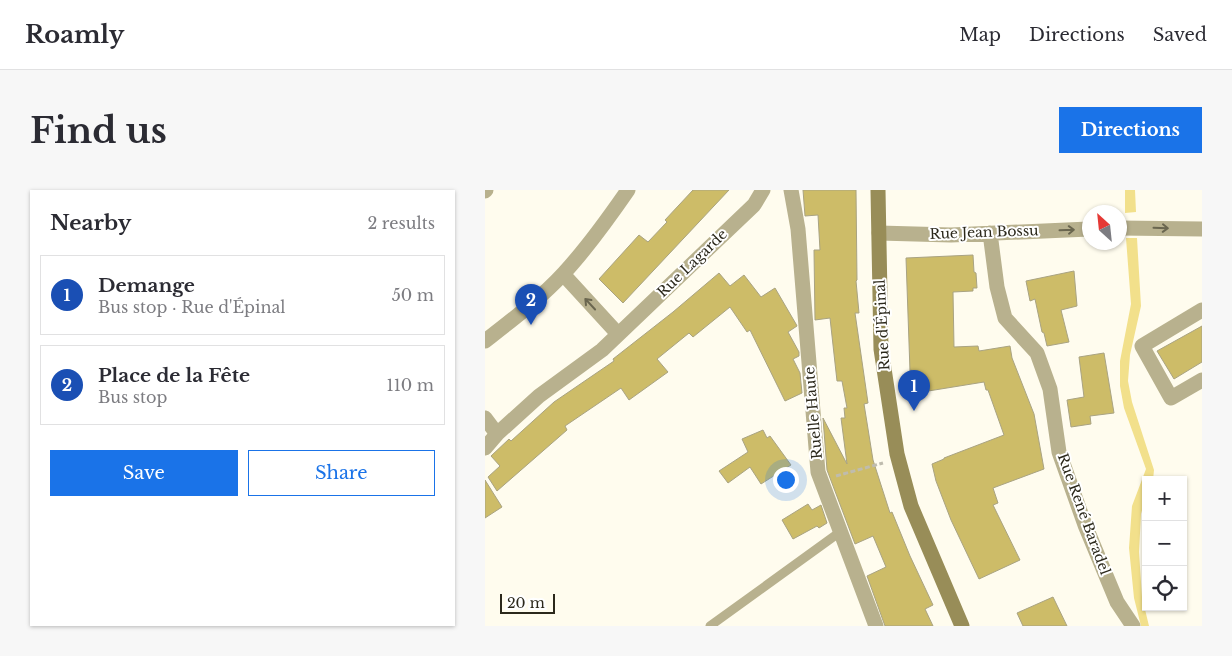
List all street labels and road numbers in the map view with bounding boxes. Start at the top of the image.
street label: Rue Jean Bossu [929,221,1039,243]
street label: Rue Lagarde [653,225,731,301]
street label: Rue d'Épinal [871,278,893,371]
street label: Ruelle Haute [800,366,826,460]
street label: Rue René Baradel [1054,451,1115,578]

